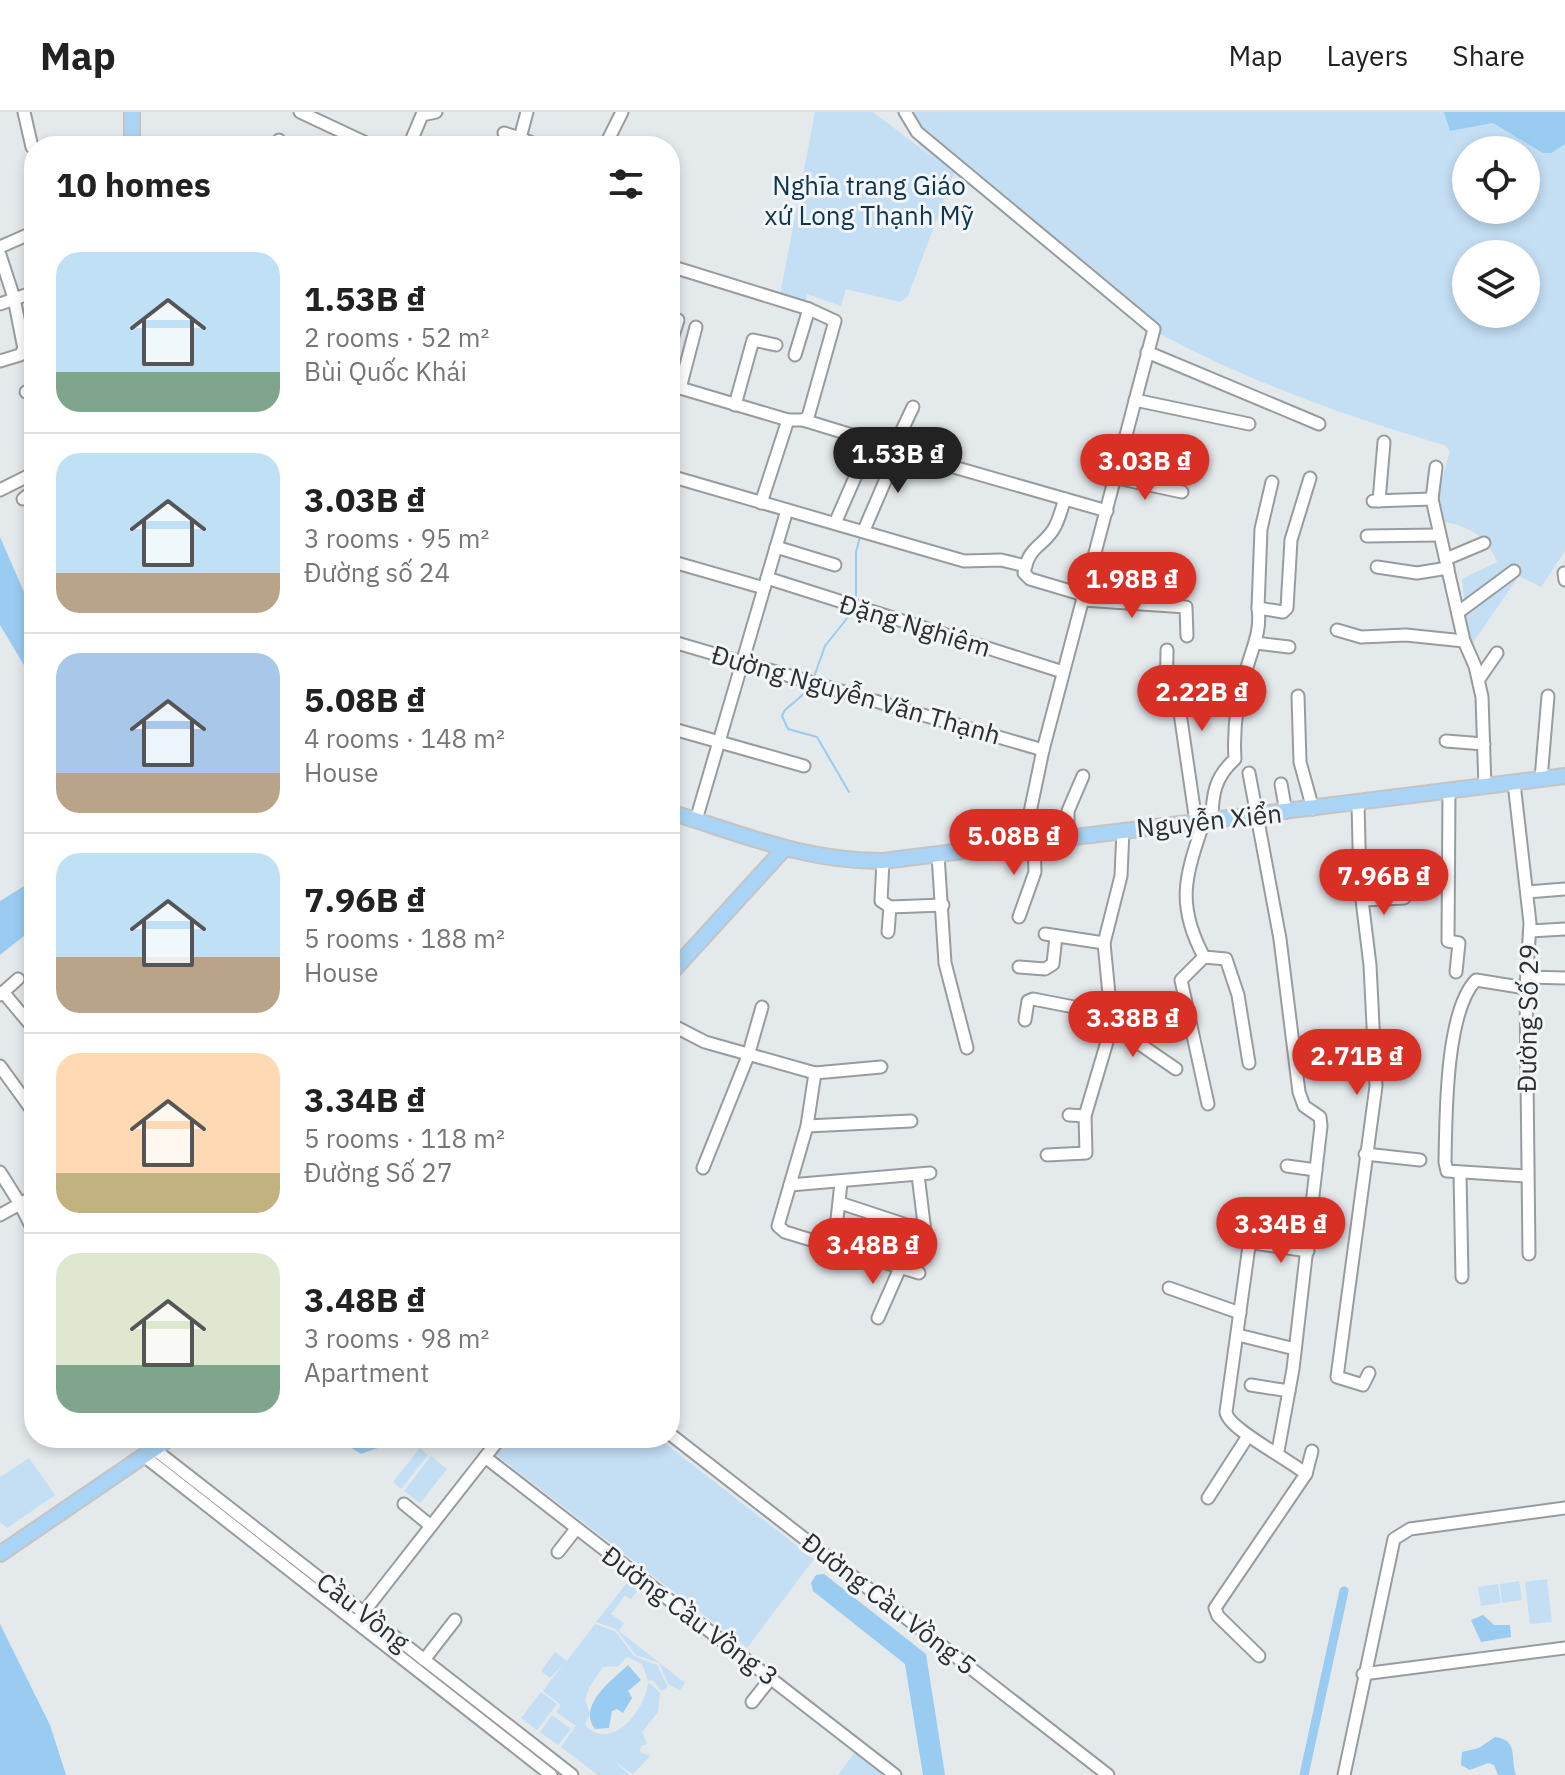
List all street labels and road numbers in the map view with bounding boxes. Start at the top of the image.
street label: Đặng Nghiêm [836,586,995,664]
street label: Đường Nguyễn Văn Thạnh [708,636,1005,752]
street label: Nguyễn Xiển [1134,795,1283,845]
street label: Đường Số 29 [1509,943,1545,1093]
street label: Đường Cầu Vồng 5 [796,1524,984,1682]
street label: Đường Cầu Vồng 3 [596,1538,786,1693]
street label: Cầu Vồng [310,1564,417,1658]

